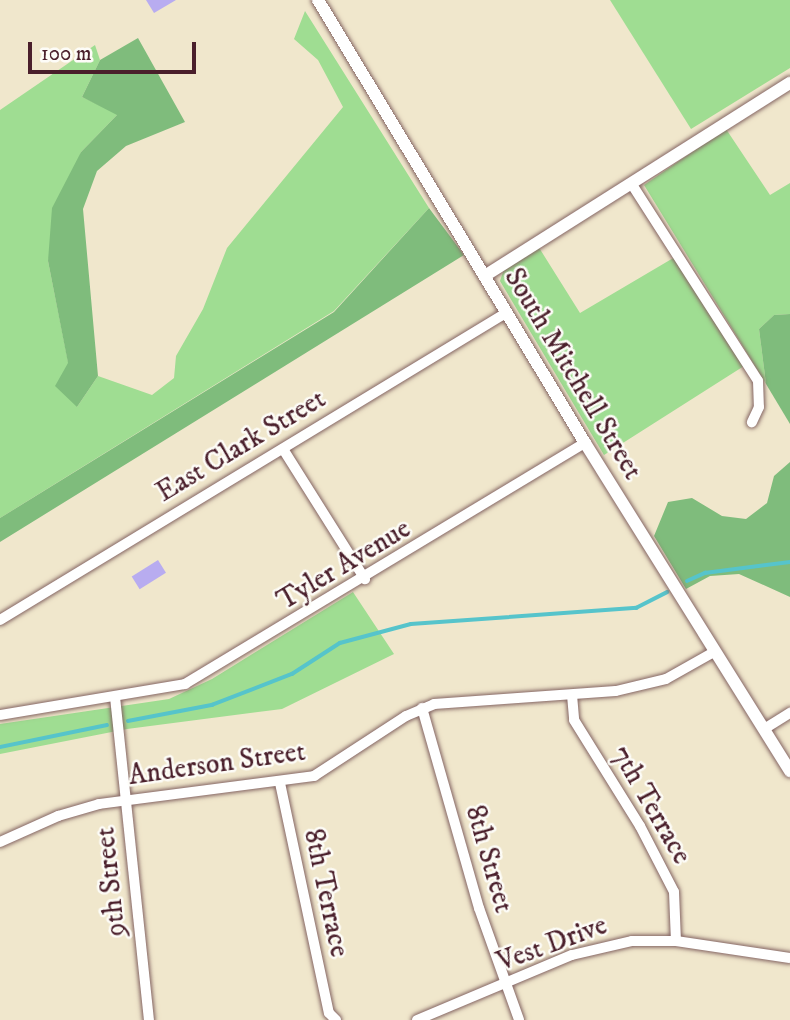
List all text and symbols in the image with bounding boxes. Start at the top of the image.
scale bar [32,28,200,72]
text: 100 m [41,41,92,67]
street label: South Mitchell Street [497,262,649,486]
street label: East Clark Street [150,382,332,510]
street label: Tyler Avenue [271,512,417,618]
street label: Anderson Street [126,735,308,793]
street label: 7th Terrace [604,740,698,870]
street label: 8th Street [458,802,520,916]
street label: 9th Street [89,826,133,938]
street label: 8th Terrace [296,826,356,960]
street label: Vest Drive [492,909,612,979]

